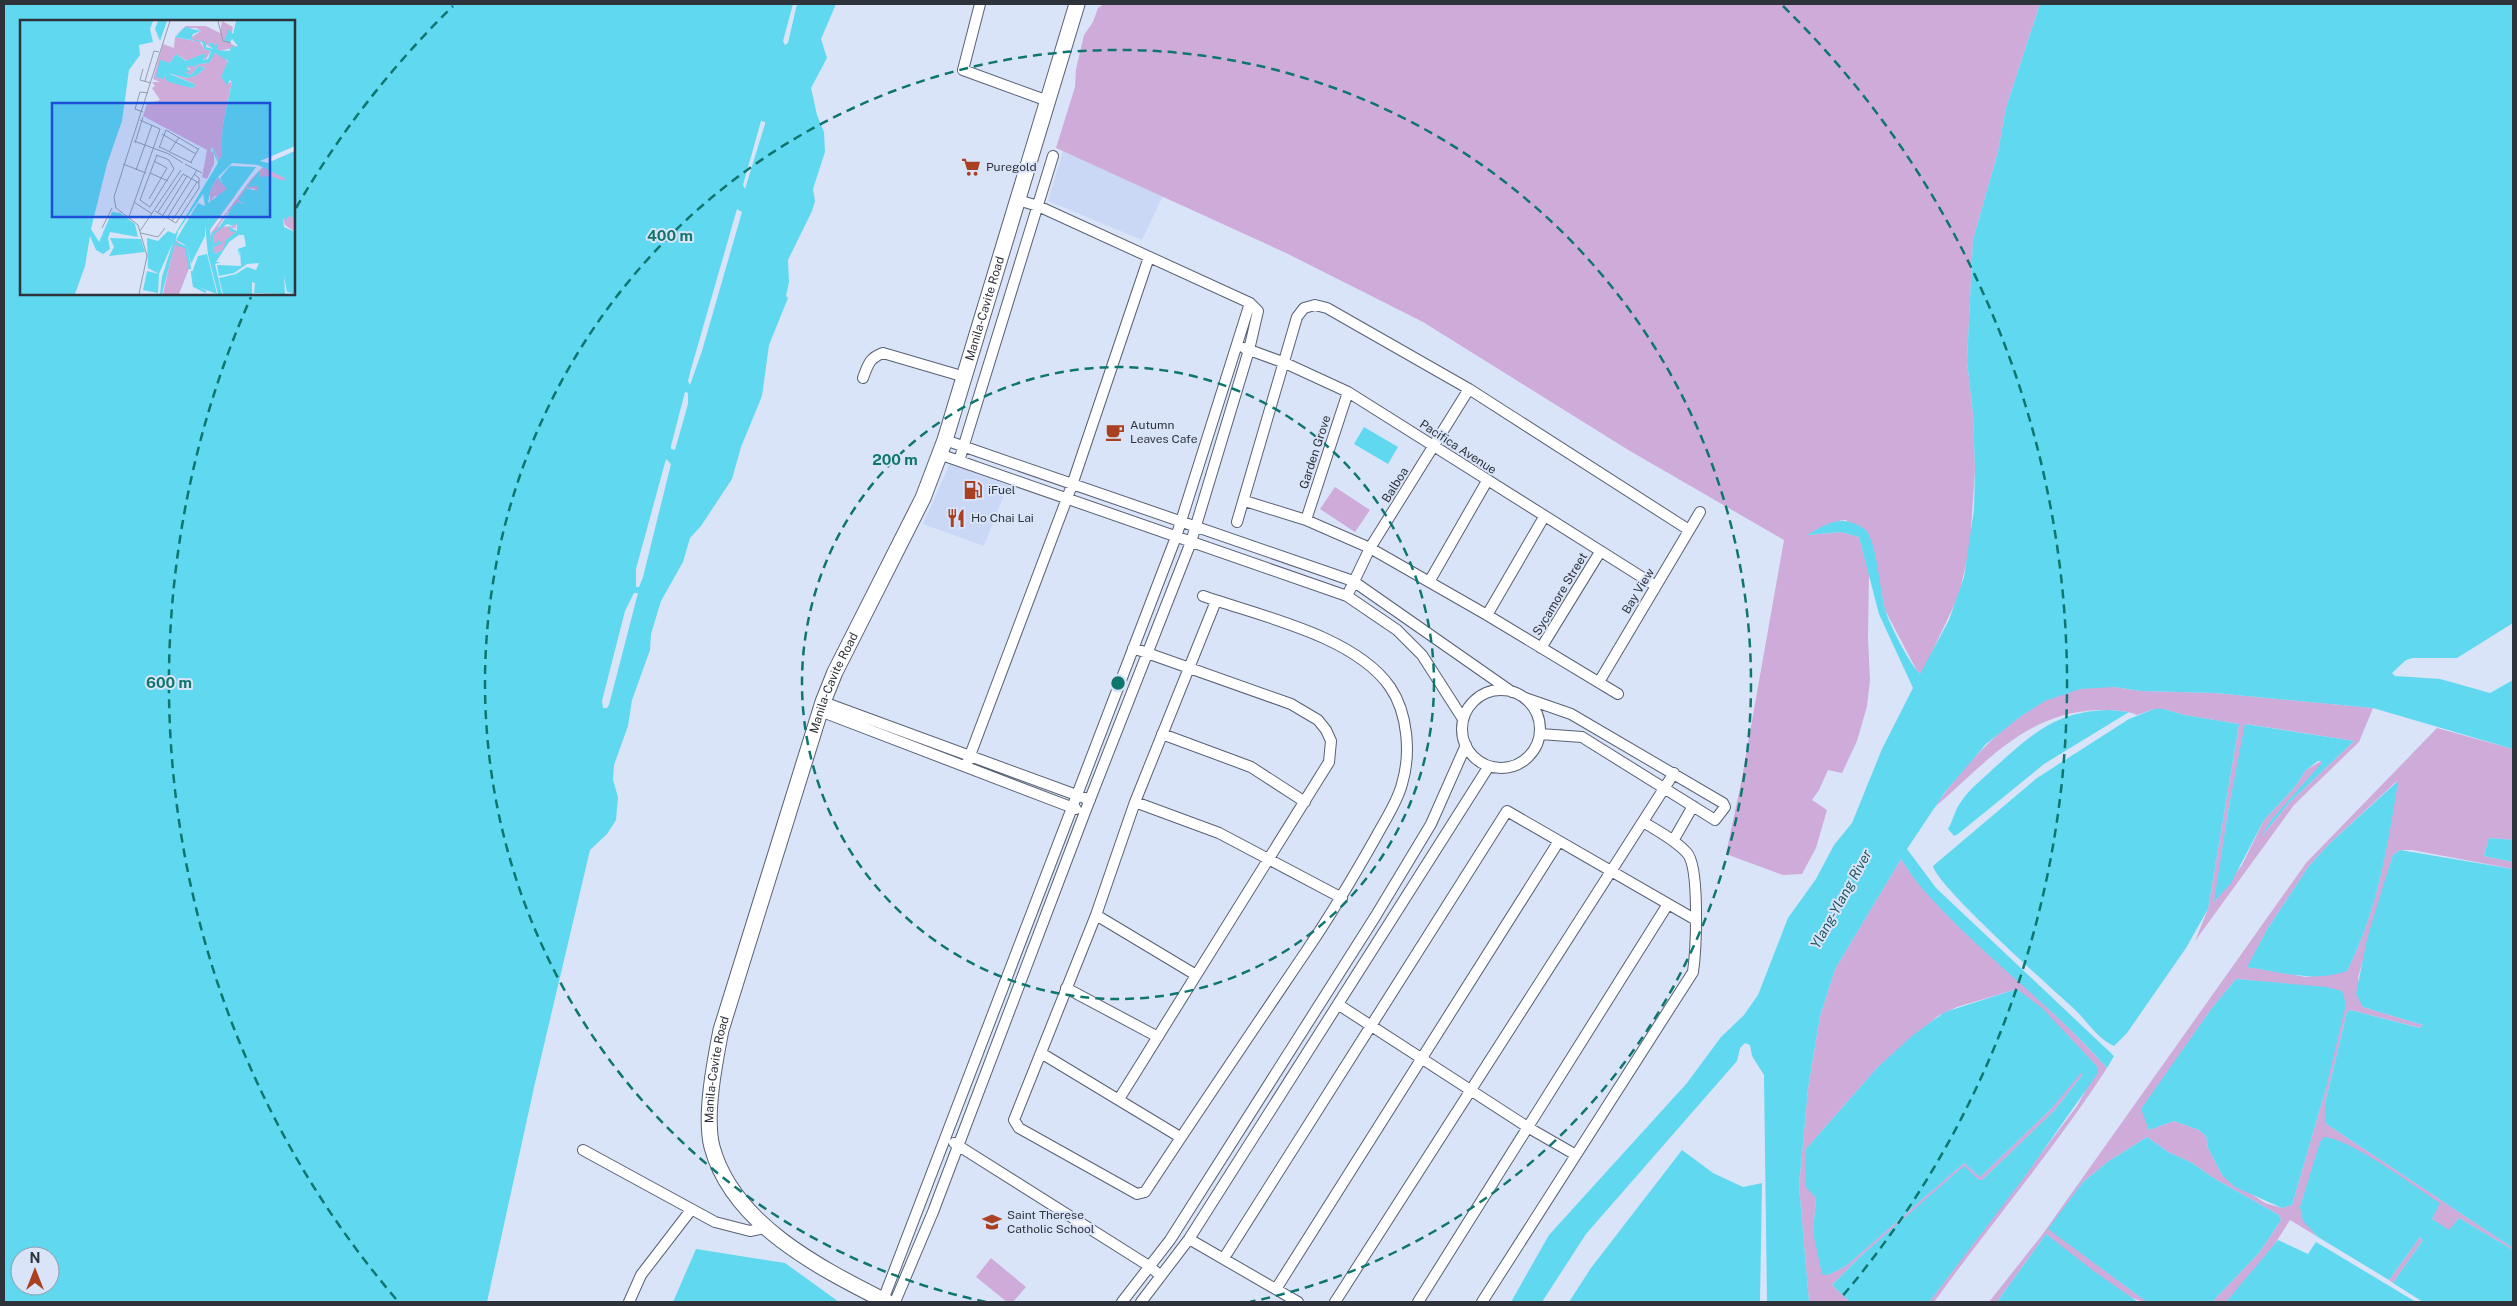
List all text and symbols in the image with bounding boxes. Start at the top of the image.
inset map [20,20,295,295]
supermarket icon: Puregold [960,156,982,178]
place label: Puregold [986,160,1037,174]
text: 400 m [647,227,693,244]
street label: Manila-Cavite Road [962,255,1007,362]
street label: Garden Grove [1297,413,1334,491]
street label: Pacifica Avenue [1417,417,1499,477]
place label: Autumn Leaves Cafe [1130,418,1198,446]
cafe icon: Autumn Leaves Cafe [1104,421,1126,443]
text: 200 m [872,451,918,468]
street label: Balboa [1379,465,1411,505]
fuel station icon: iFuel [962,479,984,501]
place label: iFuel [988,483,1016,497]
restaurant icon: Ho Chai Lai [945,507,967,529]
place label: Ho Chai Lai [971,511,1034,525]
street label: Sycamore Street [1530,550,1590,638]
street label: Bay View [1619,565,1657,616]
street label: Manila-Cavite Road [807,630,861,735]
text: 600 m [146,674,192,691]
centre of rings [1109,674,1127,692]
water label: Ylang-Ylang River [1807,846,1875,951]
street label: Manila-Cavite Road [702,1014,732,1123]
place label: Saint Therese Catholic School [1007,1208,1095,1236]
school or university icon: Saint Therese Catholic School [981,1211,1003,1233]
north arrow [10,1246,60,1296]
text: N [30,1250,40,1266]

